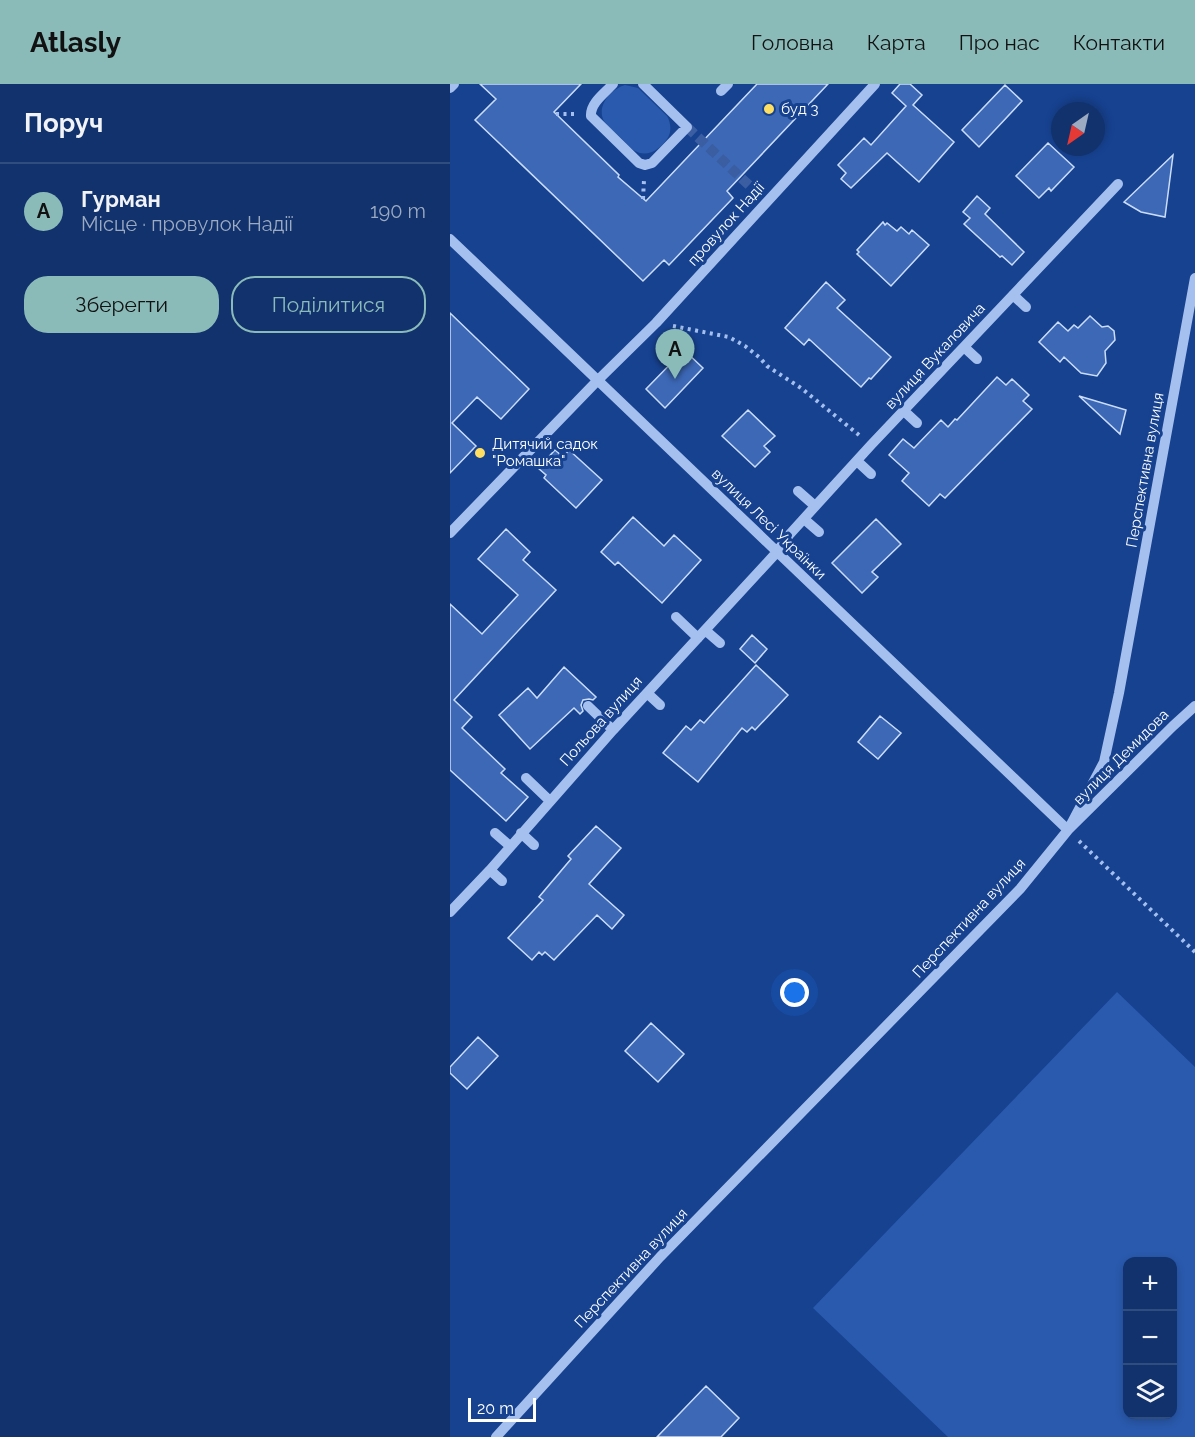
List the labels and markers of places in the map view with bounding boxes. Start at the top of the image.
place label: буд 3 [781,100,819,118]
marker: буд 3 [762,102,776,116]
pin: A [656,330,694,379]
place label: Дитячий садок "Ромашка" [492,435,598,470]
marker: Дитячий садок "Ромашка" [473,446,487,460]

